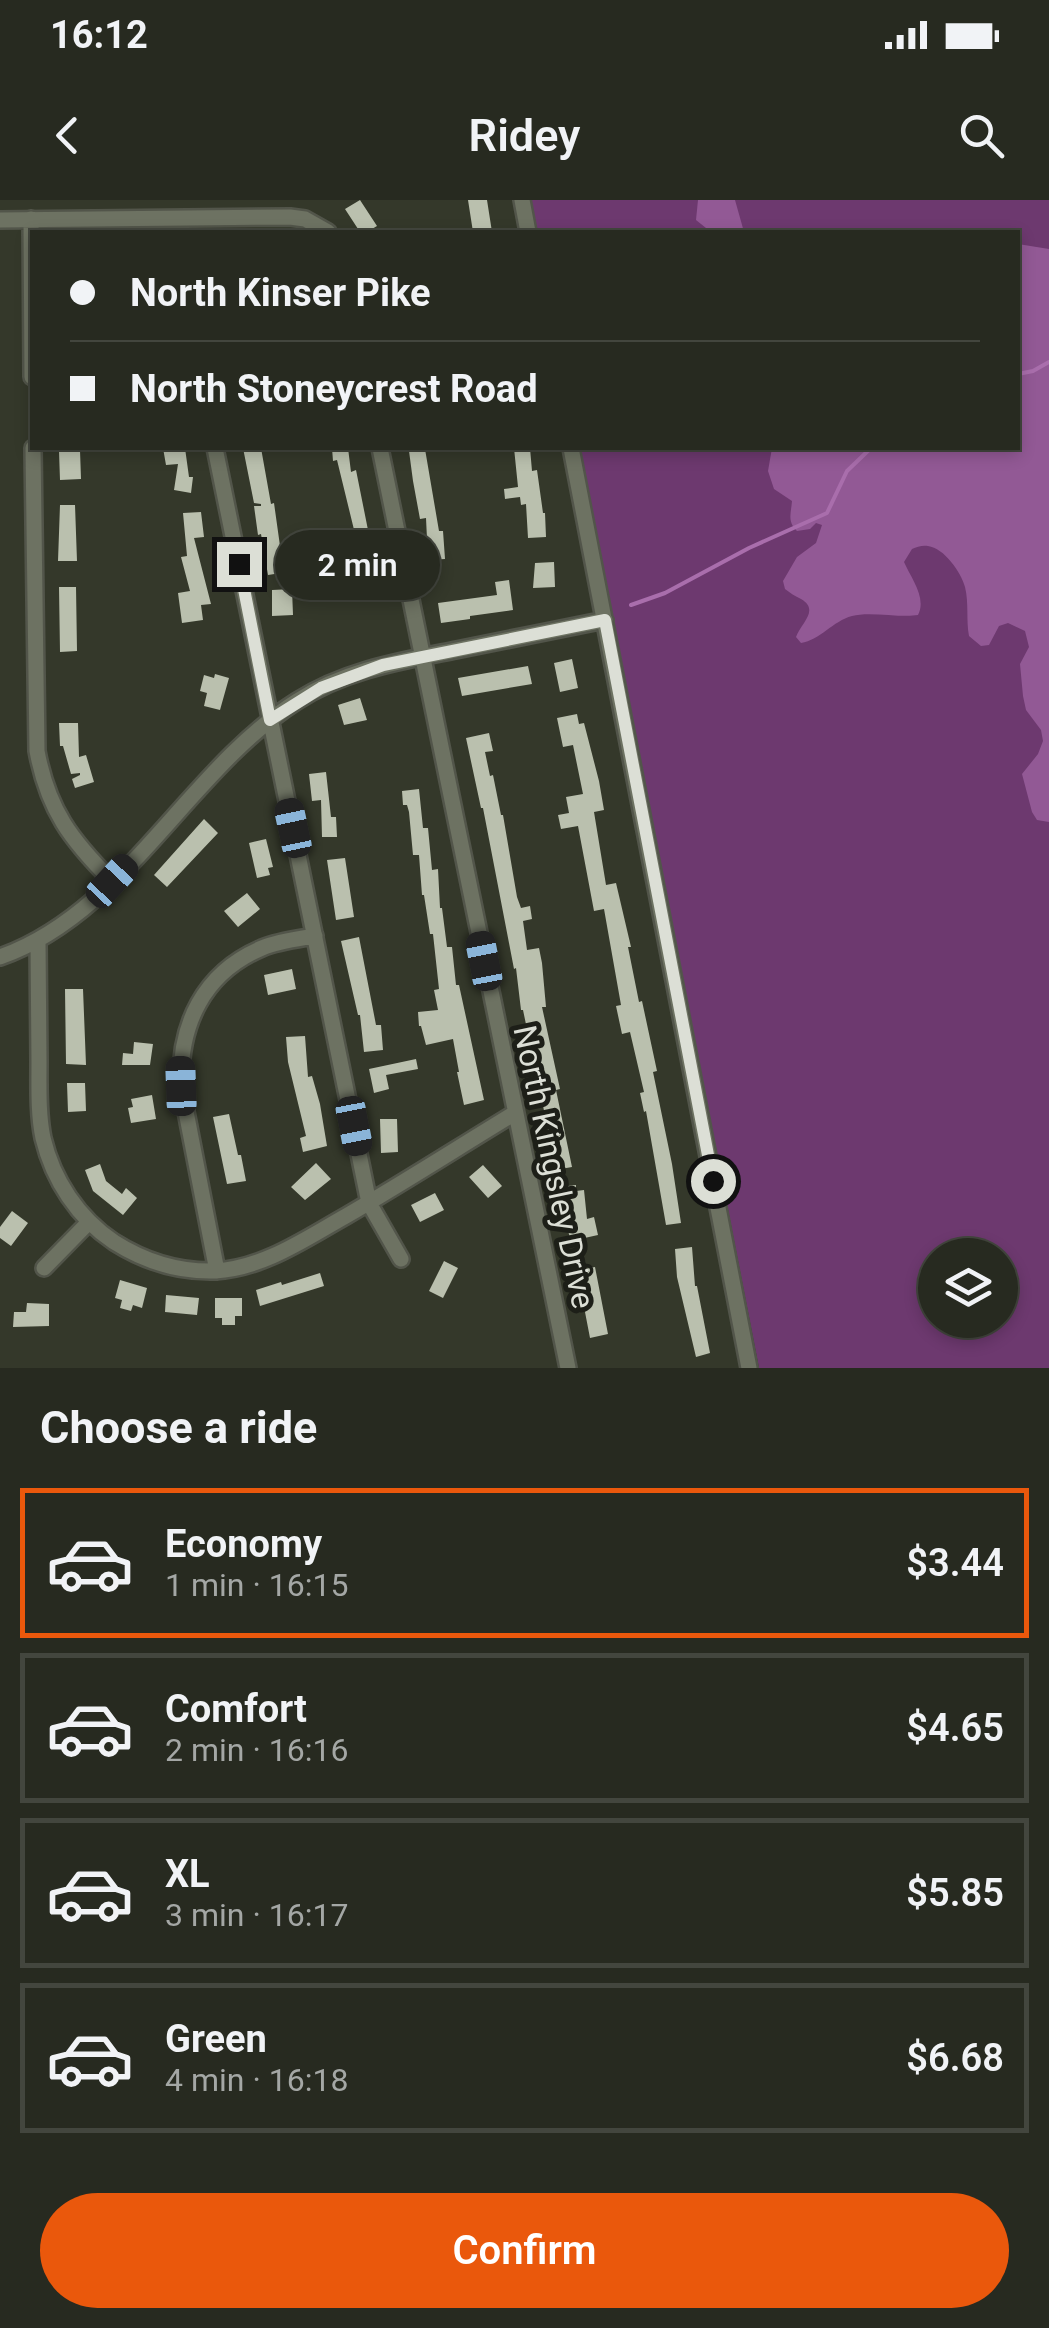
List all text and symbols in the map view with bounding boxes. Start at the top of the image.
text: 16:12 [50,13,148,57]
icon: back [40,108,95,163]
icon: search [954,108,1009,163]
text: Ridey [469,109,580,162]
text: North Kinser Pike [130,271,431,315]
text: North Stoneycrest Road [130,367,538,411]
callout: 2 min [274,529,439,599]
route end [217,542,262,587]
text: 2 min [317,546,398,584]
car [272,796,314,860]
car [81,849,143,913]
car [464,929,504,993]
street label: North Kingsley Drive [505,1022,603,1312]
car [165,1055,197,1117]
car [334,1094,374,1158]
route start [691,1159,736,1204]
map controls [918,1238,1018,1338]
button: layers [918,1238,1018,1338]
text: Choose a ride [40,1401,317,1454]
icon: car [45,1518,135,1608]
text: Economy [165,1522,322,1566]
text: $3.44 [906,1541,1004,1585]
text: 1 min · 16:15 [165,1566,348,1604]
icon: car [45,1683,135,1773]
text: Comfort [165,1687,307,1731]
text: $4.65 [906,1706,1004,1750]
text: 2 min · 16:16 [165,1731,348,1769]
icon: car [45,1848,135,1938]
text: XL [165,1852,210,1896]
text: $5.85 [906,1871,1004,1915]
text: 3 min · 16:17 [165,1896,348,1934]
icon: car [45,2013,135,2103]
text: Green [165,2017,267,2061]
text: $6.68 [906,2036,1004,2080]
text: 4 min · 16:18 [165,2061,348,2099]
button: Confirm [40,2193,1009,2308]

